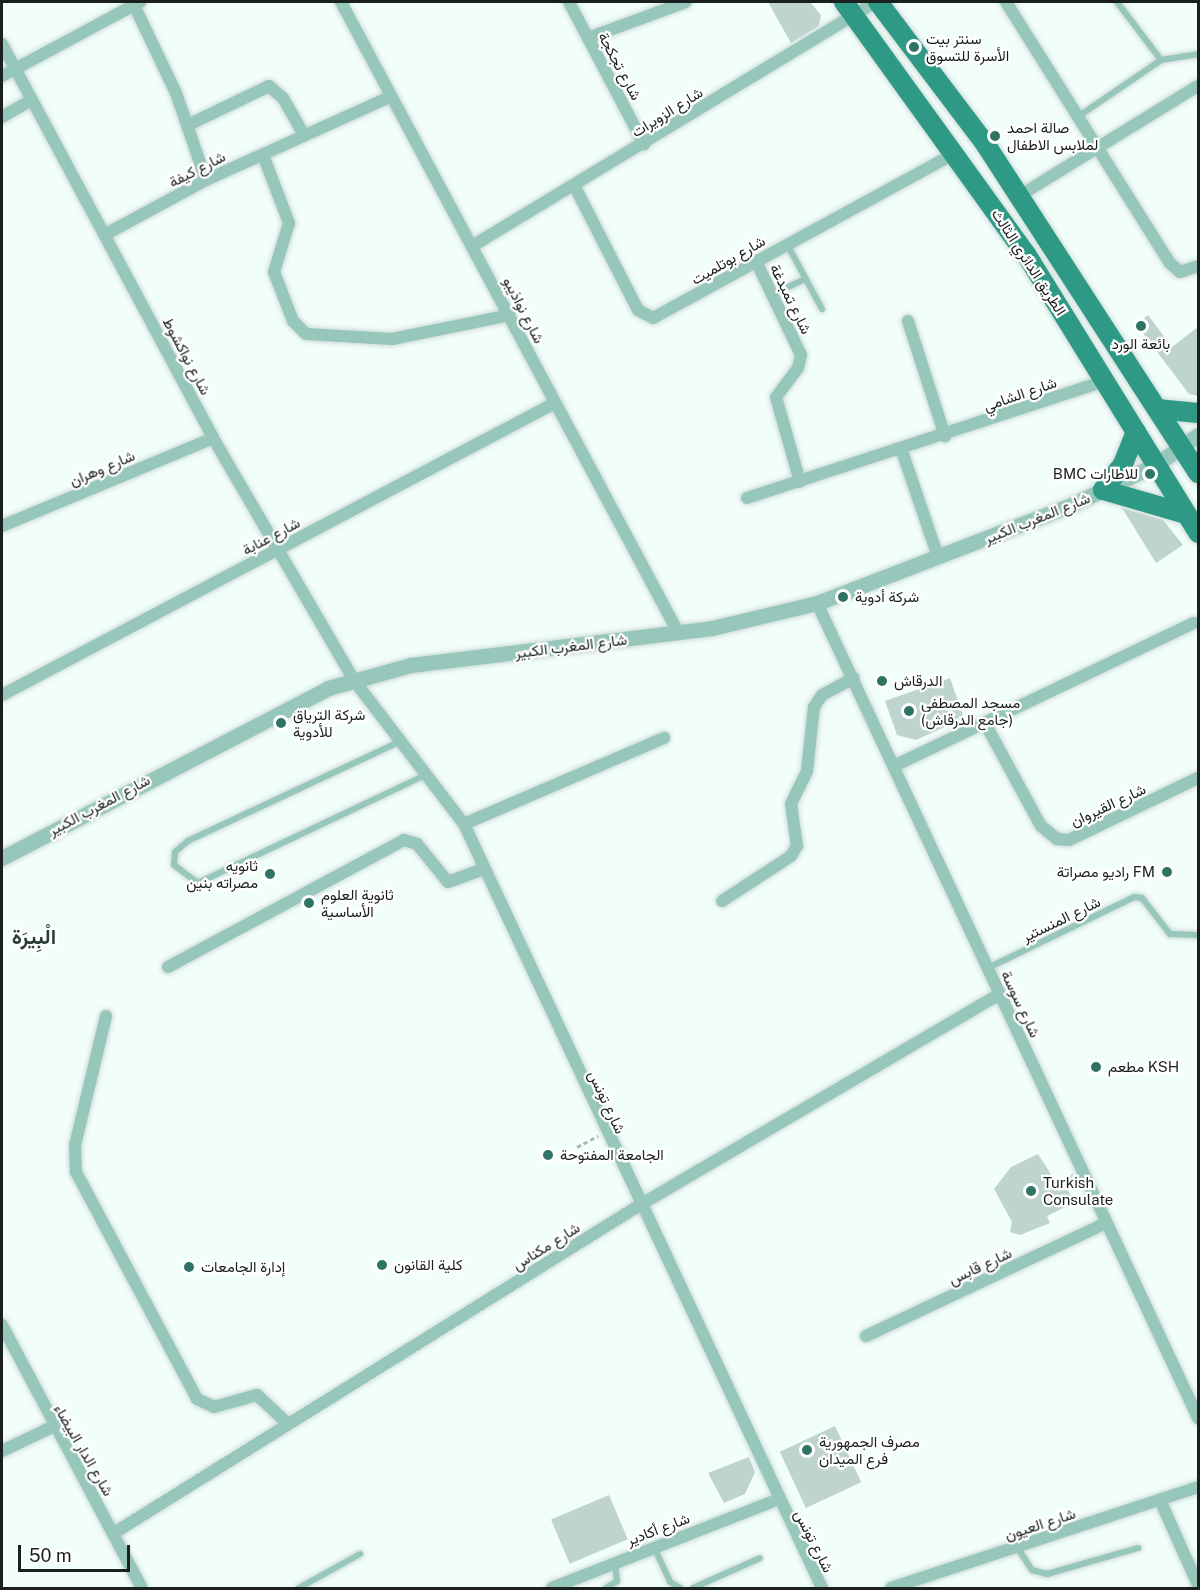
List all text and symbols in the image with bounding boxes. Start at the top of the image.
street label: شارع تجكجة [595,29,645,103]
place label: سنتر بيت الأسرة للتسوق [926,29,1009,64]
marker: سنتر بيت الأسرة للتسوق [907,40,921,54]
street label: شارع الزويرات [628,83,706,141]
place label: صالة احمد لملابس الاطفال [1007,118,1098,153]
marker: صالة احمد لملابس الاطفال [988,129,1002,143]
street label: شارع كيفة [166,147,228,191]
street label: الطريق الدائري الثالث [988,205,1070,319]
street label: شارع بوتلميت [688,232,768,288]
street label: شارع تمبدغة [766,261,816,337]
street label: شارع نواذيبو [500,274,548,346]
street label: شارع نواكشوط [159,314,215,398]
marker: بائعة الورد [1134,319,1148,333]
place label: بائعة الورد [1112,335,1170,353]
street label: شارع الشامي [981,373,1059,415]
street label: شارع وهران [67,446,137,490]
place label: BMC للاطارات [1053,465,1138,483]
marker: BMC للاطارات [1143,467,1157,481]
street label: شارع المغرب الكبير [981,489,1093,547]
street label: شارع عنابة [239,513,303,559]
place label: شركة أدوية [855,588,919,606]
marker: شركة أدوية [836,590,850,604]
street label: شارع المغرب الكبير [514,630,628,662]
place label: الدرقاش [894,672,942,690]
marker: الدرقاش [875,674,889,688]
place label: مسجد المصطفى (جامع الدرقاش) [921,693,1020,728]
marker: مسجد المصطفى (جامع الدرقاش) [902,704,916,718]
place label: شركة الترياق للأدوية [293,705,365,740]
marker: شركة الترياق للأدوية [274,716,288,730]
street label: شارع المغرب الكبير [45,771,153,839]
street label: شارع القيروان [1068,780,1148,830]
place label: ثانويه مصراته بنين [186,856,258,891]
place label: راديو مصراتة FM [1057,863,1155,881]
marker: راديو مصراتة FM [1160,865,1174,879]
marker: ثانويه مصراته بنين [263,867,277,881]
place label: ثانوية العلوم الأساسية [321,885,394,920]
street label: شارع المنستير [1019,892,1103,946]
marker: ثانوية العلوم الأساسية [302,896,316,910]
district label: الْبِيرَة [12,924,56,950]
street label: شارع سوسة [998,968,1044,1040]
place label: مطعم KSH [1108,1058,1179,1076]
marker: مطعم KSH [1089,1060,1103,1074]
street label: شارع تونس [584,1067,630,1137]
place label: الجامعة المفتوحة [560,1146,664,1164]
marker: الجامعة المفتوحة [541,1148,555,1162]
place label: Turkish Consulate [1043,1173,1113,1208]
marker: Turkish Consulate [1024,1184,1038,1198]
street label: شارع مكناس [509,1218,583,1274]
street label: شارع قابس [946,1244,1014,1288]
place label: كلية القانون [394,1256,463,1274]
place label: إدارة الجامعات [201,1258,285,1276]
marker: كلية القانون [375,1258,389,1272]
marker: إدارة الجامعات [182,1260,196,1274]
street label: شارع الدار البيضاء [50,1401,118,1499]
place label: مصرف الجمهورية فرع الميدان [819,1432,920,1467]
marker: مصرف الجمهورية فرع الميدان [800,1443,814,1457]
street label: شارع العيون [1002,1504,1078,1544]
street label: شارع تونس [791,1507,837,1575]
street label: شارع أكادير [624,1509,692,1549]
scale bar [21,1533,134,1571]
text: 50 m [29,1545,72,1566]

